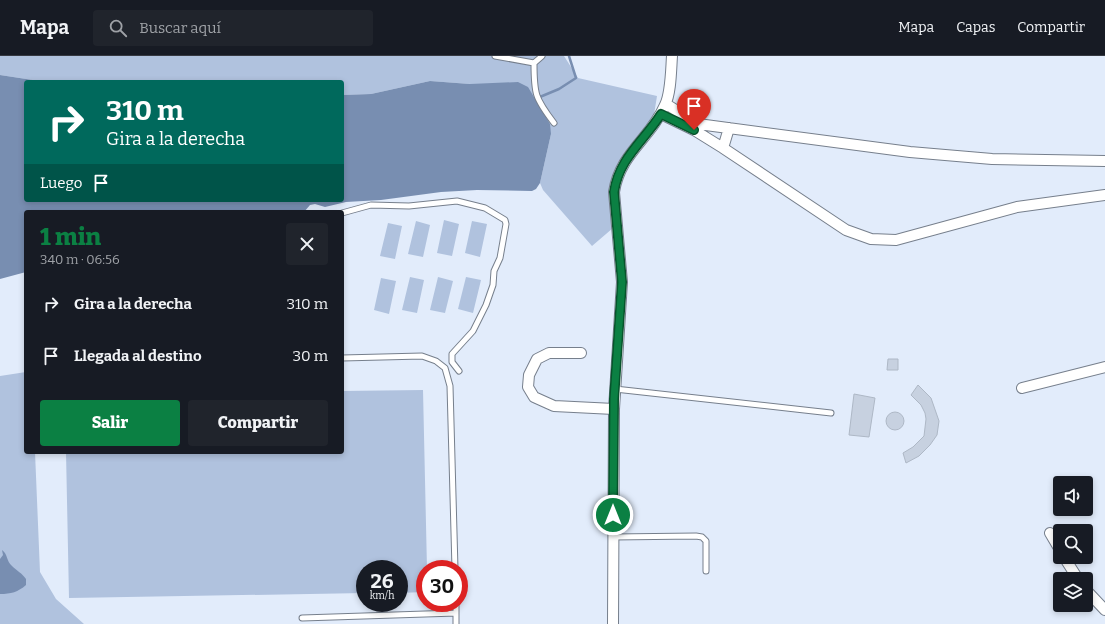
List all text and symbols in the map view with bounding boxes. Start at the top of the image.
search box [93,10,373,46]
text: Mapa [20,16,69,39]
icon: search [107,17,129,39]
text: Buscar aquí [139,19,221,37]
text: Mapa [898,19,934,36]
text: Capas [956,19,995,36]
text: Compartir [1017,19,1085,36]
pin [677,89,711,130]
text: 310 m [106,94,184,127]
icon: arrive [683,95,705,117]
icon: right [40,96,92,148]
text: Gira a la derecha [106,128,245,150]
icon: arrive [90,172,112,194]
text: Luego [40,174,82,192]
text: 1 min [40,223,101,251]
button: close [286,223,328,265]
text: 340 m · 06:56 [40,252,120,267]
icon: right [40,293,62,315]
text: Gira a la derecha [74,295,192,313]
text: 310 m [286,295,328,313]
icon: arrive [40,345,62,367]
text: Llegada al destino [74,347,202,365]
text: 30 m [293,347,328,365]
button: Salir [40,400,180,446]
button: Compartir [188,400,328,446]
map controls [1053,476,1093,612]
button: sound [1053,476,1093,516]
position arrow [592,494,634,536]
button: search [1053,524,1093,564]
speed limit sign: 30 [416,560,468,612]
text: 26 [370,569,394,593]
button: layers [1053,572,1093,612]
text: km/h [370,590,394,602]

